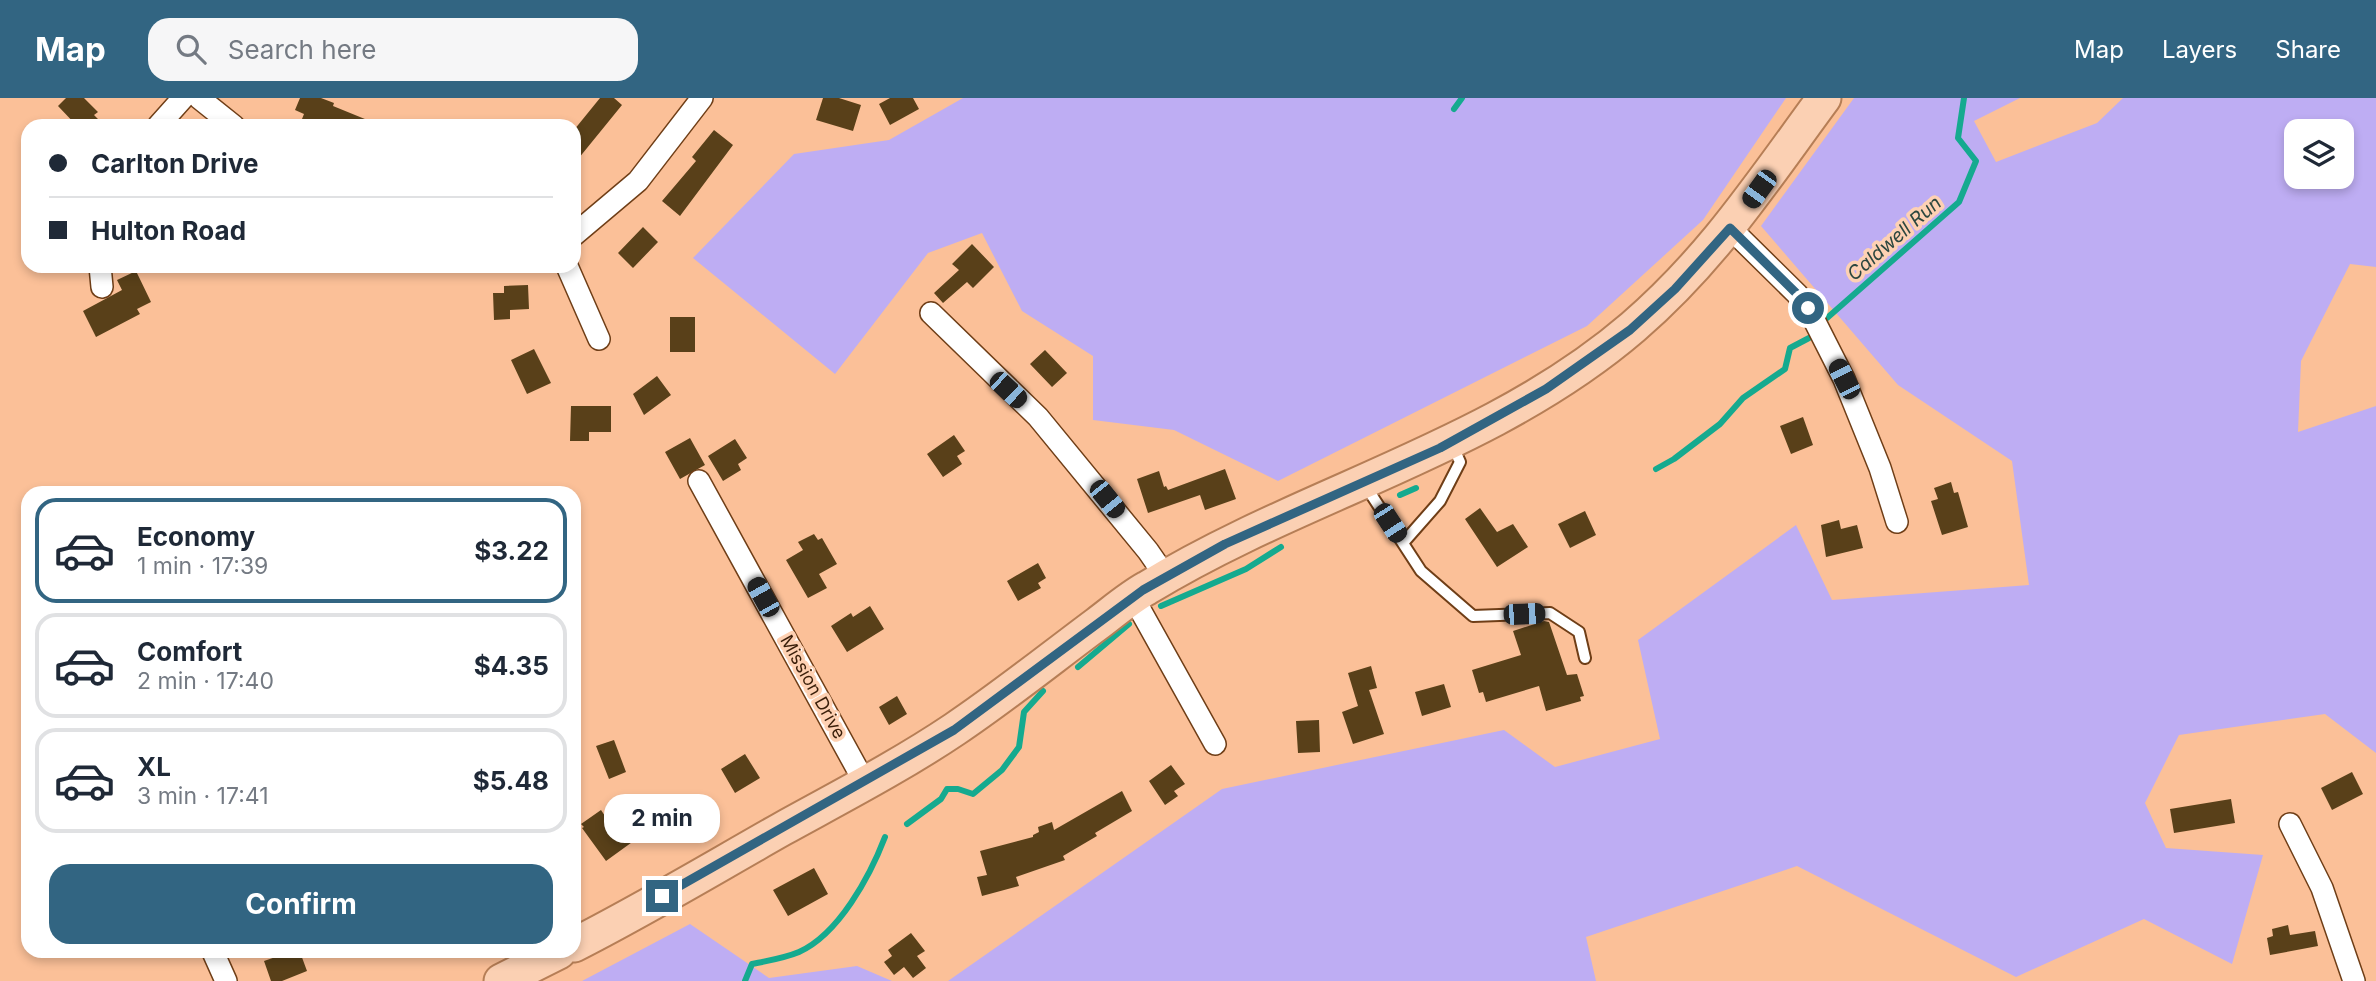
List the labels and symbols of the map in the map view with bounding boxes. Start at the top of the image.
car [1739,166,1780,212]
water label: Caldwell Run [1843,191,1946,285]
route start [1792,292,1824,324]
car [1826,356,1863,402]
car [986,368,1031,412]
car [1086,476,1129,522]
car [1370,500,1411,546]
car [744,574,783,620]
car [1503,603,1546,625]
street label: Mission Drive [776,631,851,742]
callout: 2 min [604,794,720,844]
route end [646,880,678,912]

